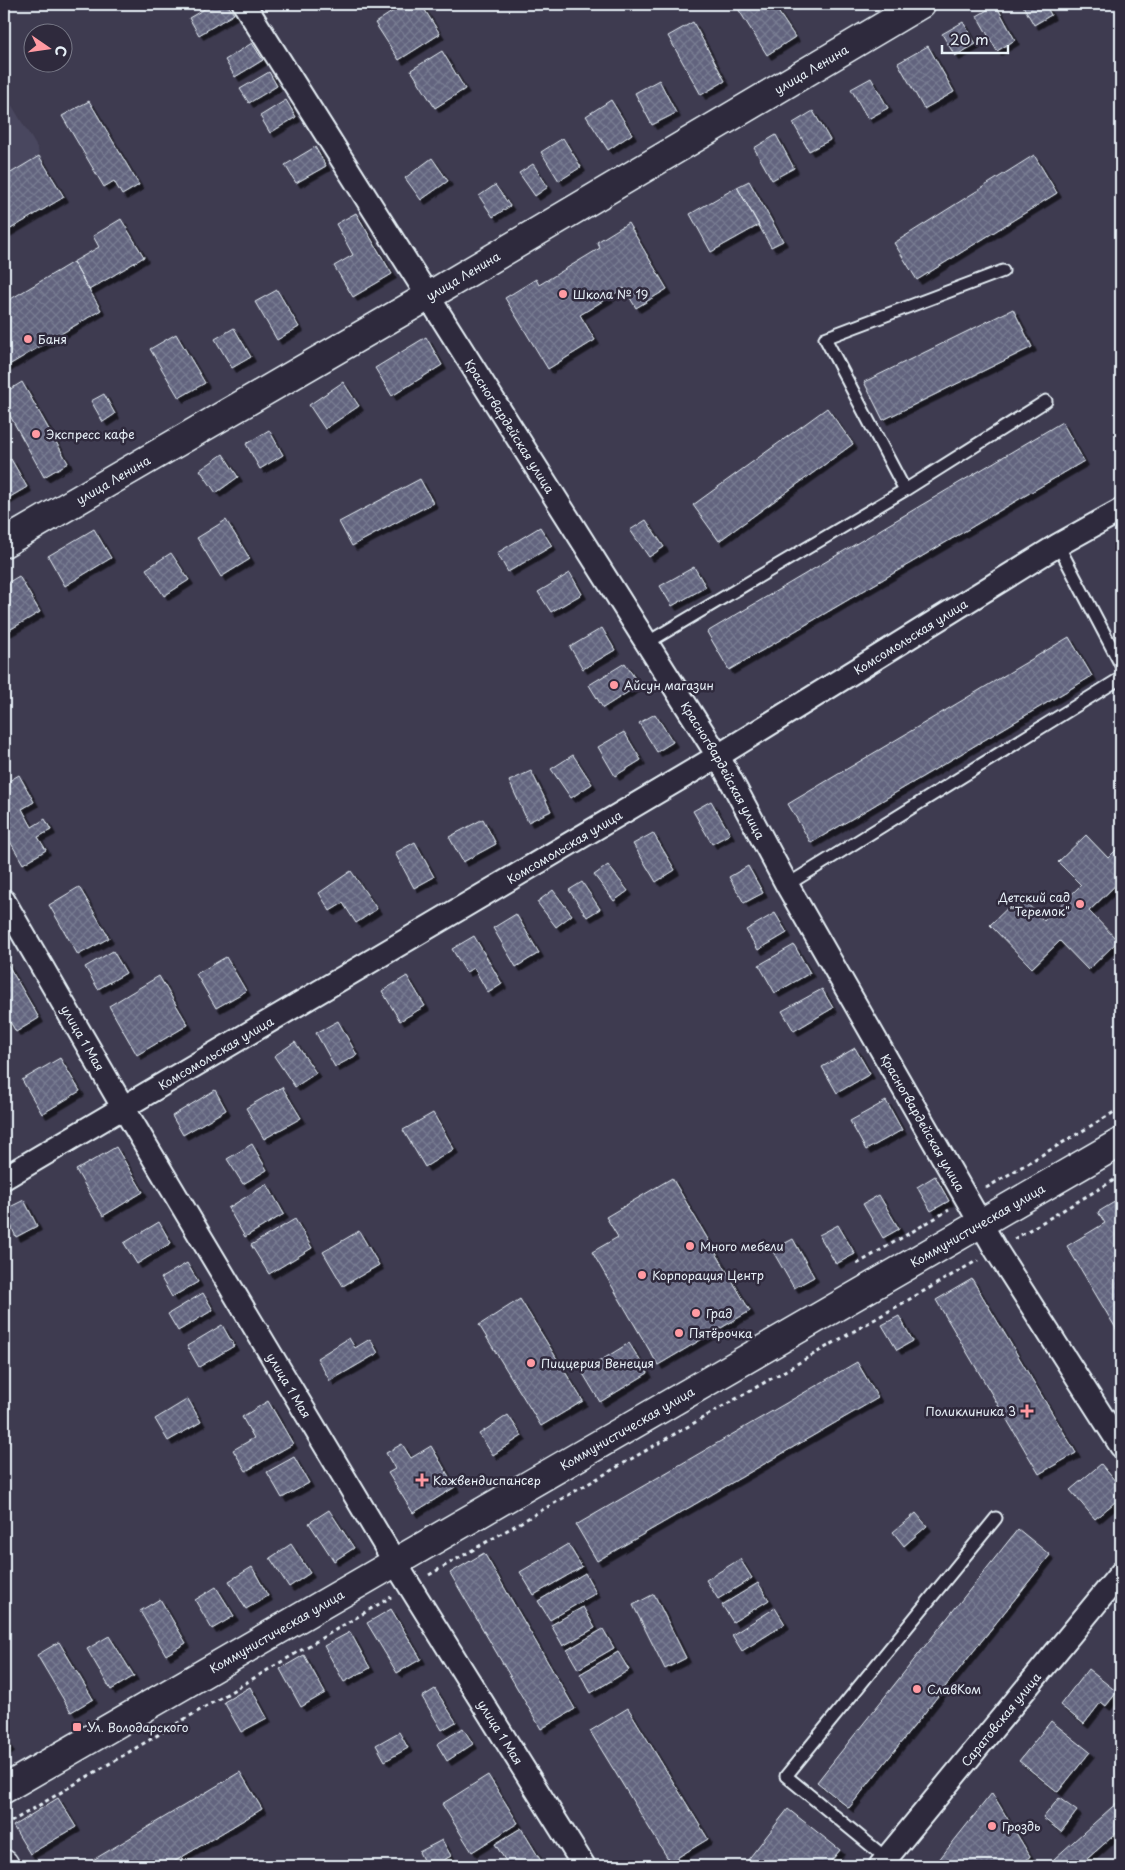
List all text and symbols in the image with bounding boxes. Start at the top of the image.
north arrow [22,22,72,72]
scale bar [942,22,1009,54]
text: 20 m [950,27,989,50]
street label: улица Ленина [771,40,852,98]
text: С [50,44,73,59]
street label: улица Ленина [422,247,504,305]
place label: Школа № 19 [573,285,648,303]
marker: Школа № 19 [557,288,569,300]
place label: Баня [38,330,67,348]
marker: Баня [22,333,34,345]
street label: Красногвардейская улица [461,355,559,497]
place label: Экспресс кафе [46,425,135,443]
marker: Экспресс кафе [30,428,42,440]
street label: улица Ленина [72,451,154,508]
street label: Комсомольская улица [850,594,971,679]
place label: Айсун магазин [624,676,714,694]
marker: Айсун магазин [608,679,620,691]
street label: Красногвардейская улица [677,698,770,843]
street label: Комсомольская улица [503,805,626,888]
place label: Детский сад "Теремок" [998,888,1070,920]
marker: Детский сад "Теремок" [1074,898,1086,910]
street label: улица 1 Мая [57,1002,109,1074]
street label: Комсомольская улица [155,1012,277,1094]
street label: Красногвардейская улица [877,1051,970,1195]
street label: Коммунистическая улица [907,1179,1048,1271]
place label: Много мебели [700,1237,784,1255]
marker: Много мебели [684,1240,696,1252]
place label: Корпорация Центр [652,1266,764,1284]
marker: Корпорация Центр [636,1269,648,1281]
place label: Град [706,1304,732,1322]
marker: Град [690,1307,702,1319]
place label: Пятёрочка [689,1324,753,1342]
marker: Пятёрочка [673,1327,685,1339]
street label: улица 1 Мая [263,1349,316,1421]
place label: Пиццерия Венеция [541,1354,654,1372]
marker: Пиццерия Венеция [525,1357,537,1369]
street label: Коммунистическая улица [556,1382,698,1474]
place label: Поликлиника 3 [926,1402,1016,1420]
marker: Поликлиника 3 [1020,1404,1034,1418]
place label: Кожвендиспансер [433,1471,541,1489]
marker: Кожвендиспансер [415,1473,429,1487]
street label: Коммунистическая улица [206,1585,348,1677]
street label: Саратовская улица [957,1668,1045,1770]
place label: СлавКом [927,1680,981,1698]
marker: СлавКом [911,1683,923,1695]
street label: улица 1 Мая [473,1696,528,1768]
place label: Ул. Володарского [87,1718,189,1736]
marker: Ул. Володарского [71,1721,83,1733]
place label: Гроздь [1002,1817,1040,1835]
marker: Гроздь [986,1820,998,1832]

